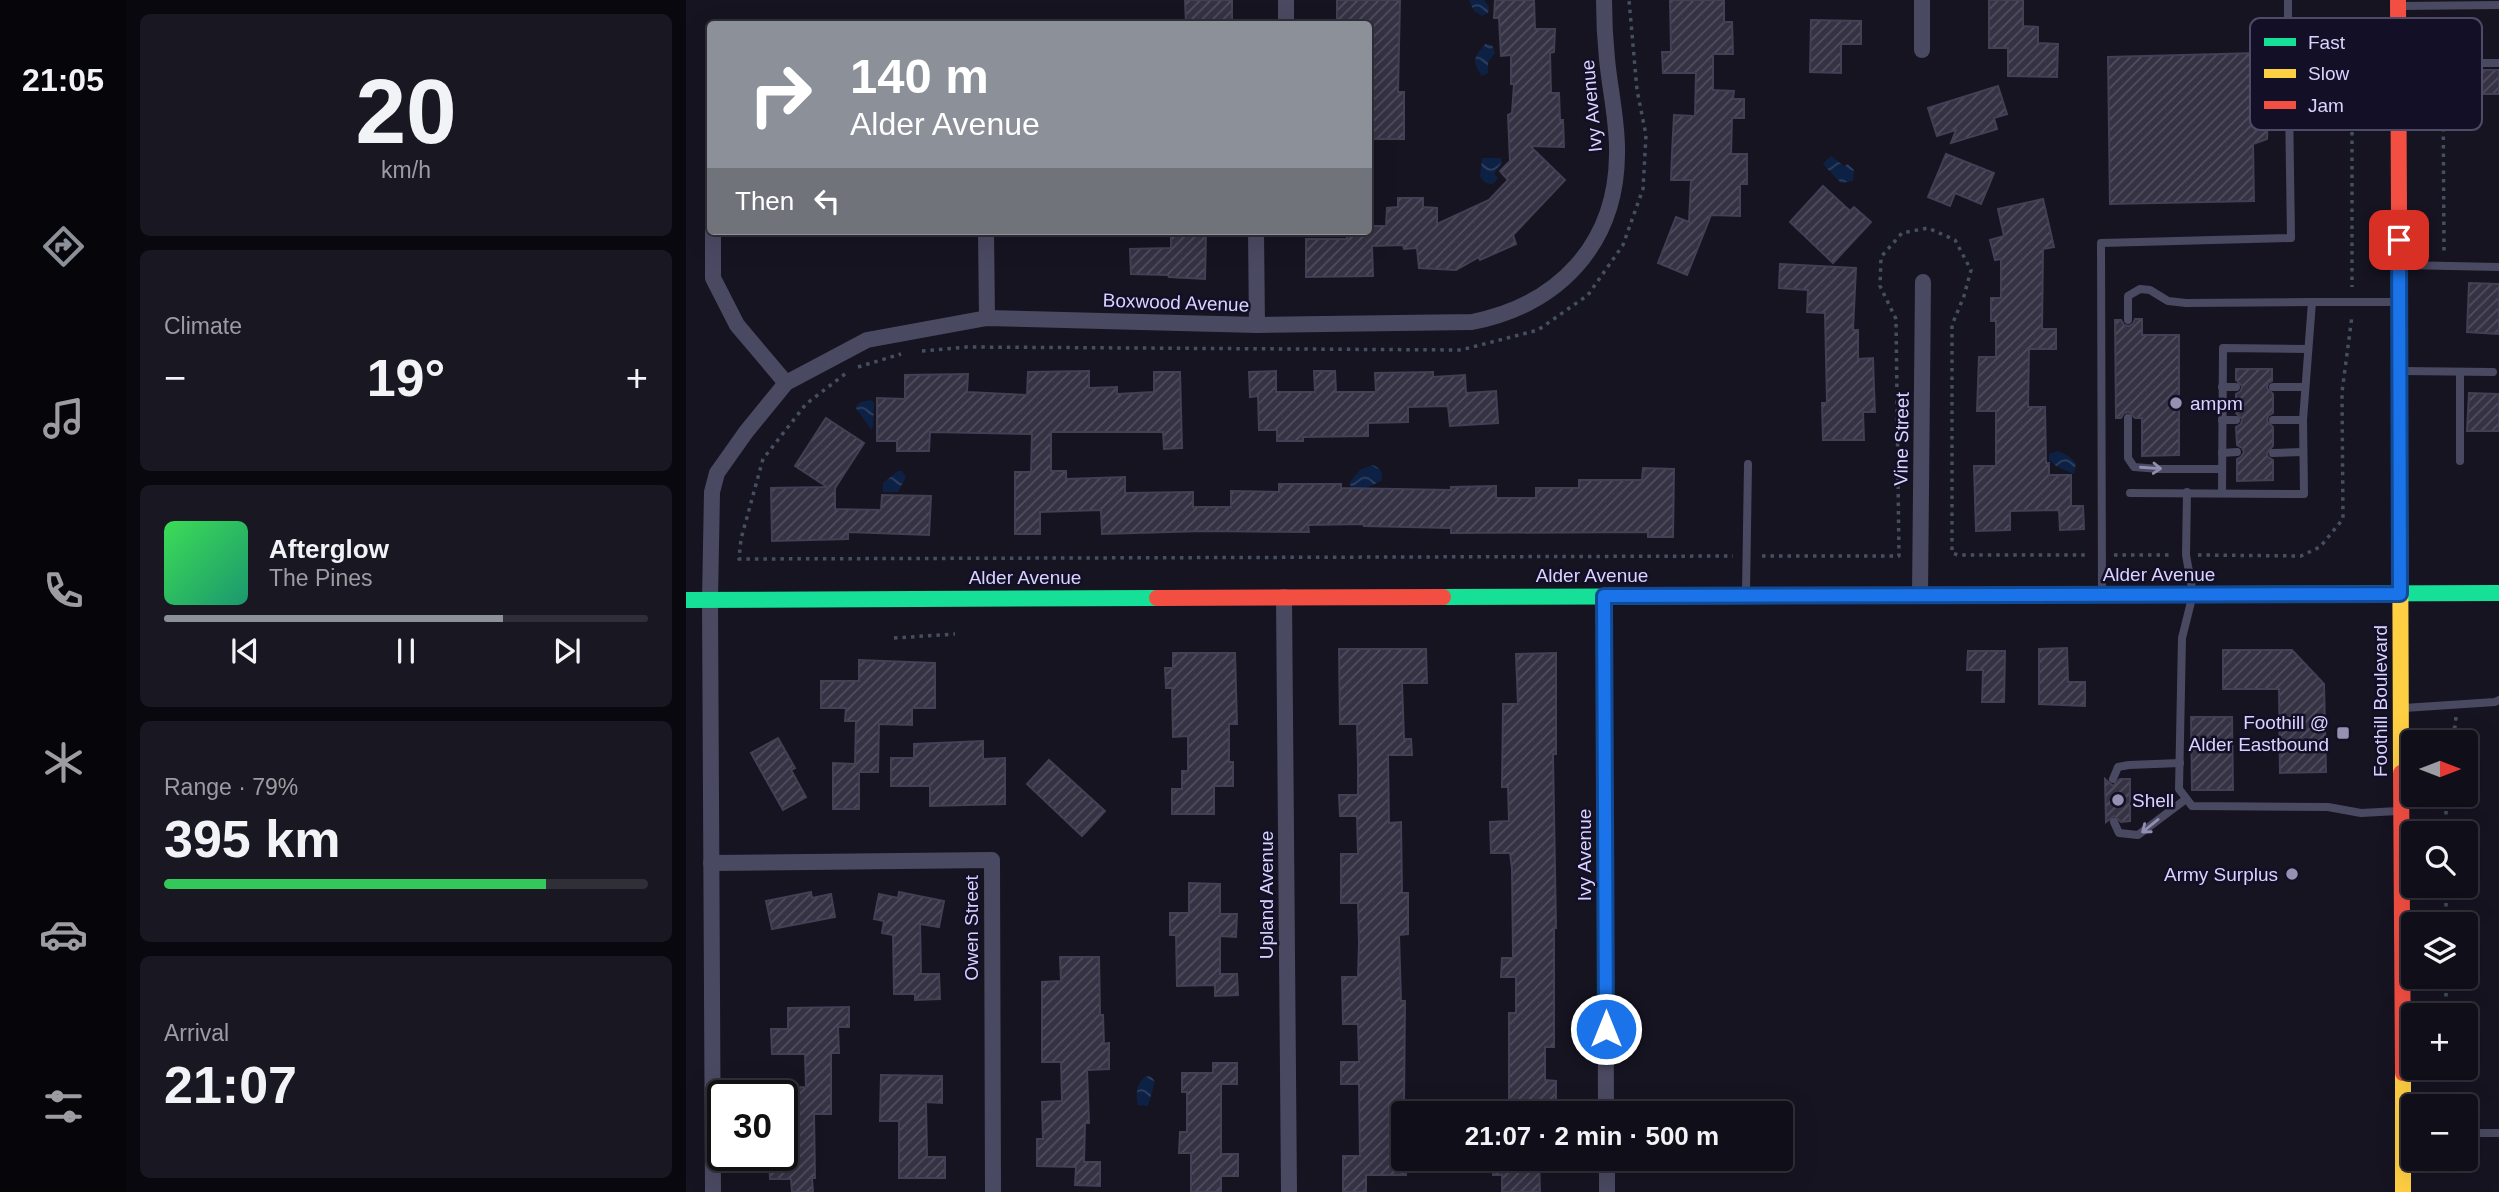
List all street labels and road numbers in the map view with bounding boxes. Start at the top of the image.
street label: Ivy Avenue [1577,59,1606,153]
street label: Boxwood Avenue [1102,289,1250,316]
street label: Vine Street [1890,391,1913,486]
street label: Alder Avenue [2103,564,2215,585]
street label: Alder Avenue [1536,565,1648,586]
street label: Alder Avenue [969,567,1081,588]
street label: Foothill Boulevard [2370,625,2391,777]
street label: Ivy Avenue [1574,809,1595,901]
street label: Upland Avenue [1256,831,1277,959]
street label: Owen Street [961,874,982,981]

